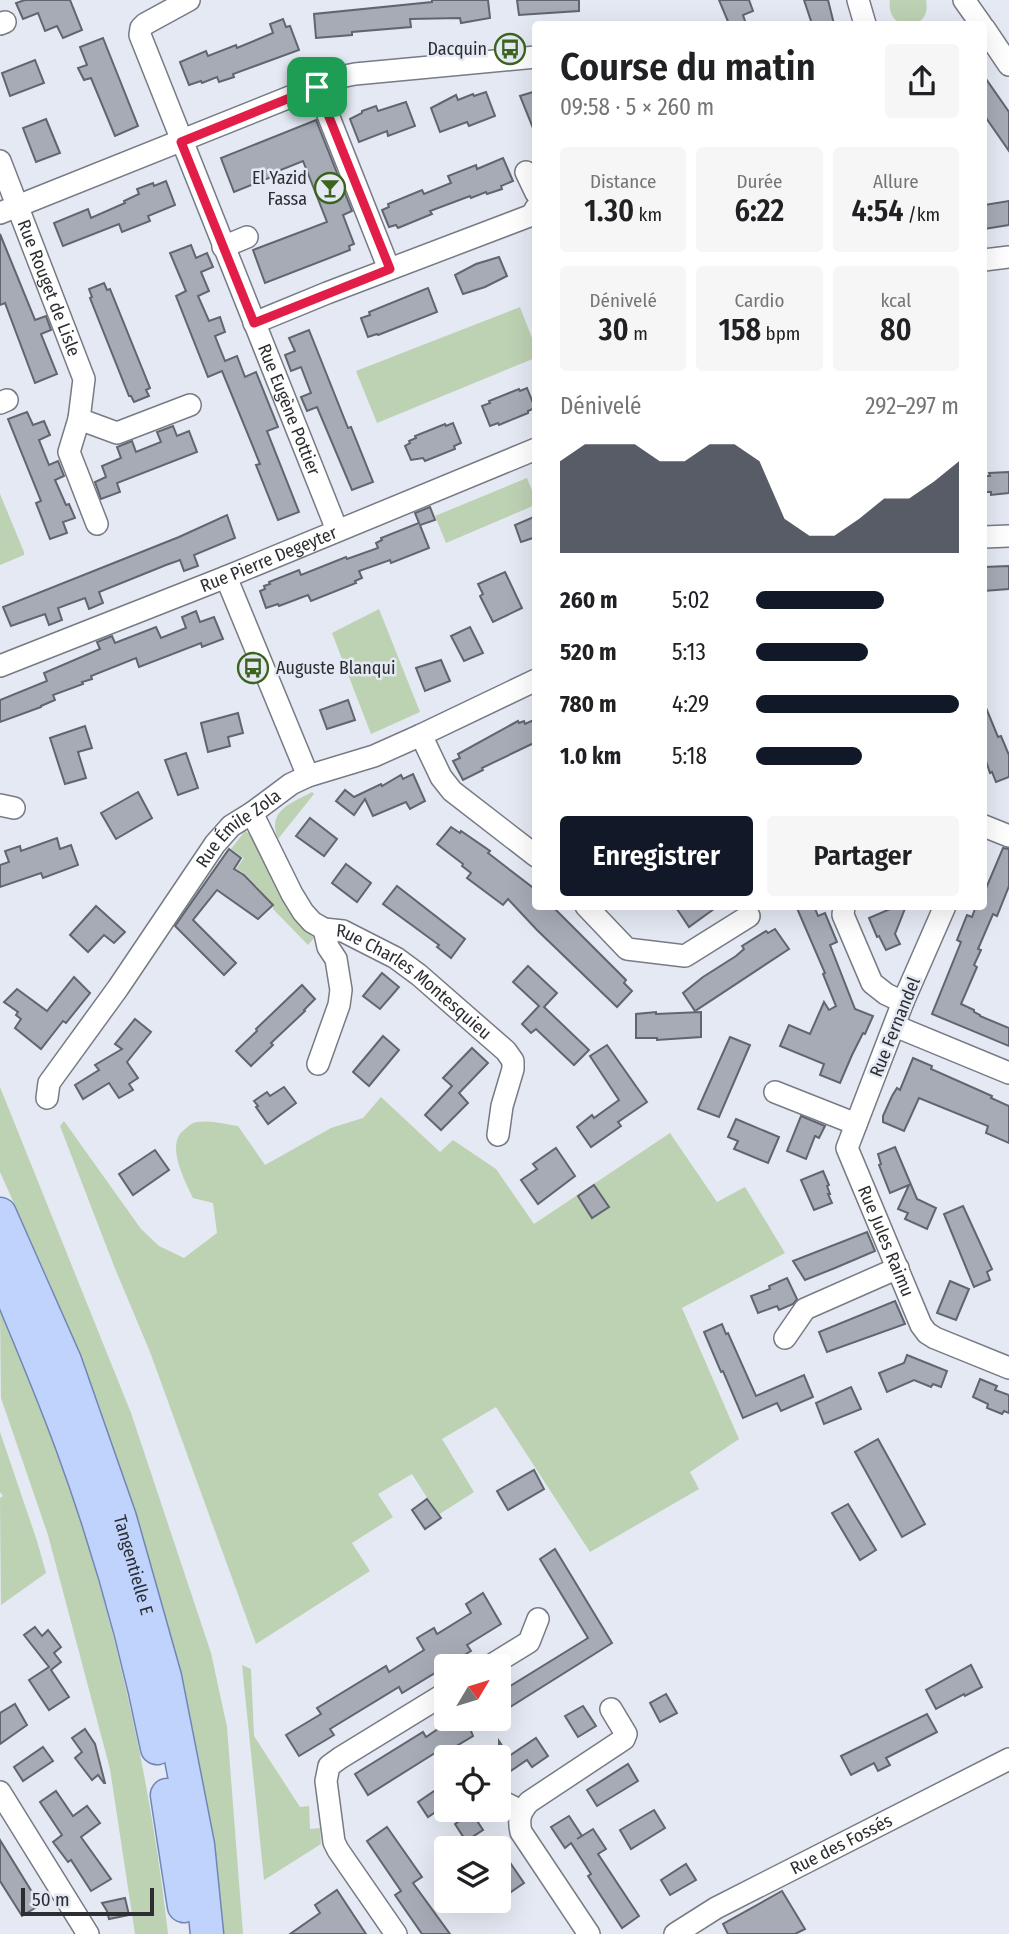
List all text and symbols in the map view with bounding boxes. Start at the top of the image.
bus stop icon: Dacquin [493,32,527,66]
place label: Dacquin [427,38,487,60]
text: Course du matin [560,44,816,90]
button: share [885,44,959,118]
pin [287,57,347,117]
icon: arrive [298,68,336,106]
text: 09:58 · 5 × 260 m [560,93,714,121]
place label: El Yazid Fassa [252,167,307,210]
text: Distance [590,170,656,193]
text: Durée [737,170,782,193]
text: Allure [873,170,919,193]
bar icon: El Yazid Fassa [313,171,347,205]
text: 1.30 [584,193,634,229]
text: 6:22 [735,193,784,229]
text: 4:54 [851,193,903,229]
text: km [634,203,662,226]
text: /km [903,203,940,226]
street label: Rue Rouget de Lisle [13,216,85,359]
text: Dénivelé [590,289,657,312]
text: Cardio [735,289,784,312]
text: kcal [880,289,911,312]
text: 30 [599,312,629,348]
text: 158 [719,312,761,348]
text: 80 [880,312,912,348]
text: m [629,322,648,345]
text: bpm [761,322,800,345]
street label: Rue Eugène Pottier [253,341,325,479]
text: Dénivelé [560,392,641,420]
text: 292–297 m [865,392,959,420]
street label: Rue Pierre Degeyter [197,521,341,597]
text: 260 m [560,586,618,614]
text: 5:02 [672,586,709,614]
text: 520 m [560,638,617,666]
text: 5:13 [672,638,706,666]
bus stop icon: Auguste Blanqui [236,651,270,685]
place label: Auguste Blanqui [276,657,395,679]
text: 780 m [560,690,617,718]
text: 4:29 [672,690,709,718]
text: 1.0 km [560,742,621,770]
text: 5:18 [672,742,707,770]
street label: Rue Émile Zola [191,784,285,872]
button: Enregistrer [560,816,753,896]
button: Partager [767,816,959,896]
street label: Rue Charles Montesquieu [335,919,496,1044]
street label: Rue Fernandel [865,974,925,1080]
street label: Rue Jules Raimu [853,1182,919,1300]
street label: Tangentielle E [109,1513,158,1617]
north arrow [434,1654,511,1731]
map controls [434,1654,511,1913]
button: locate [434,1745,511,1822]
street label: Rue des Fossés [787,1809,896,1879]
button: layers [434,1836,511,1913]
scale bar [21,1885,154,1917]
text: 50 m [32,1888,70,1911]

